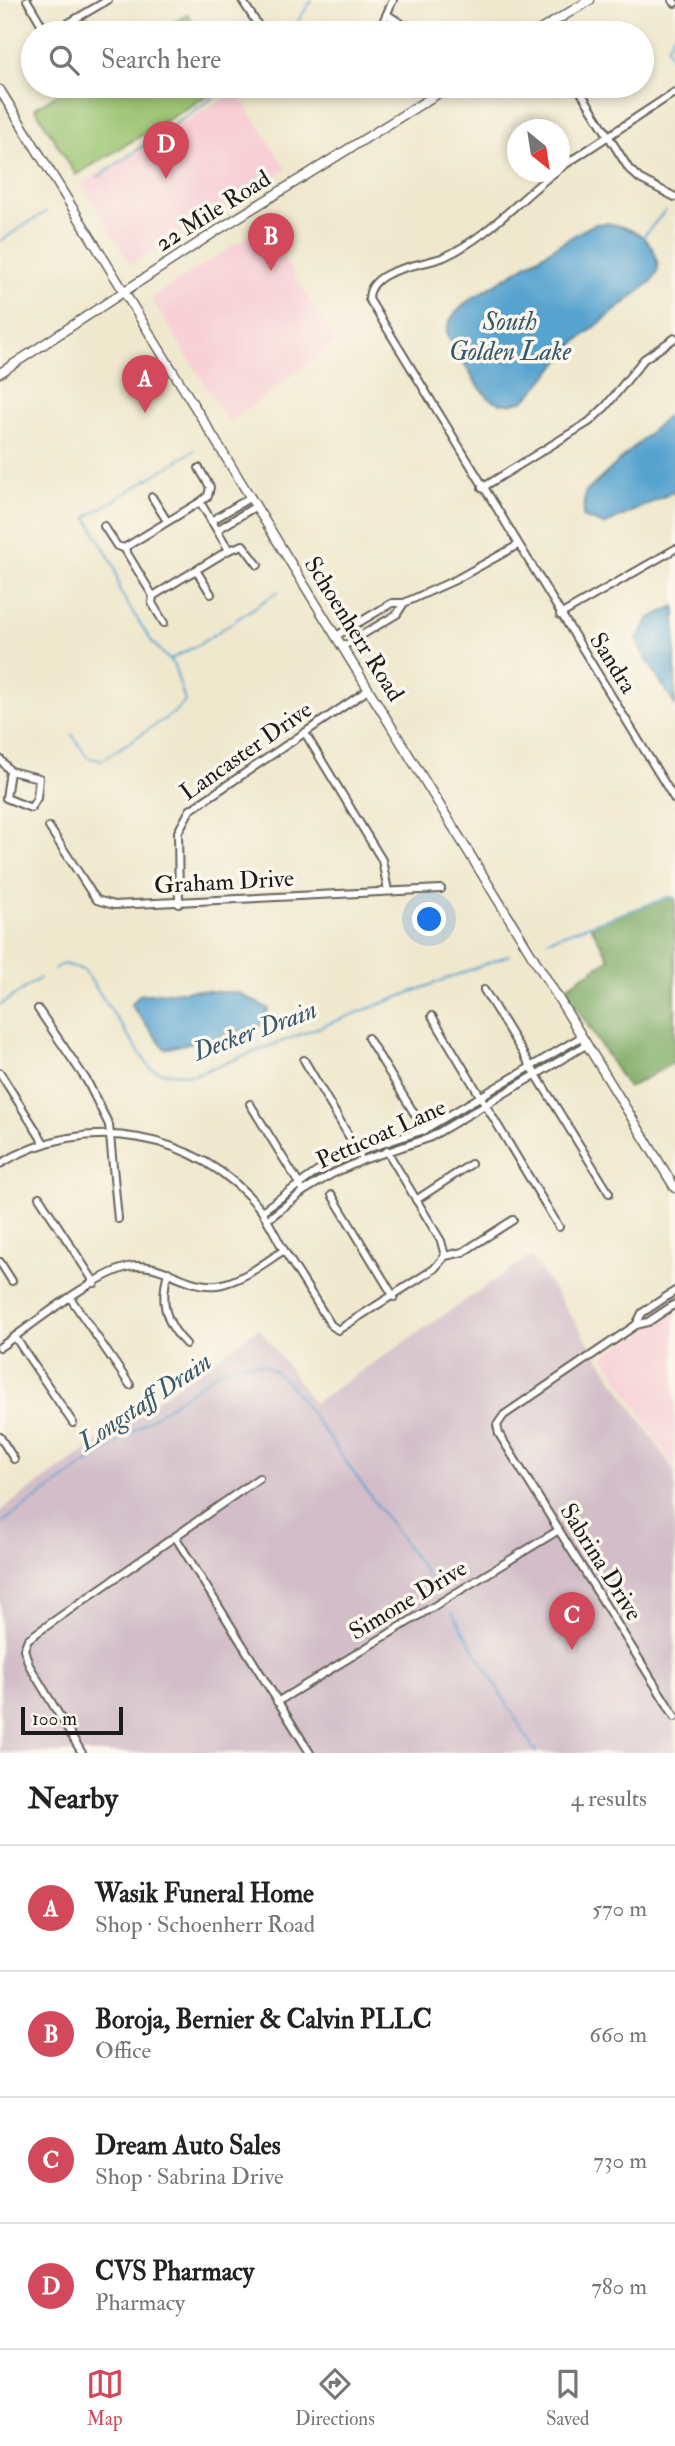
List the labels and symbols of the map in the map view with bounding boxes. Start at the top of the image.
north arrow [507,119,570,182]
pin: D [143,121,189,179]
street label: 22 Mile Road [150,163,277,259]
pin: B [248,213,294,271]
water label: South Golden Lake [449,306,571,368]
pin: A [122,355,168,413]
street label: Schoenherr Road [297,551,411,707]
street label: Sandra [582,627,644,700]
street label: Lancaster Drive [174,694,318,808]
street label: Graham Drive [153,863,295,901]
your location [412,902,446,936]
water label: Decker Drain [188,994,321,1069]
street label: Petticoat Lane [311,1092,451,1176]
water label: Longstaff Drain [72,1346,218,1459]
street label: Sabrina Drive [553,1498,649,1626]
street label: Simone Drive [343,1553,473,1647]
pin: C [549,1592,595,1650]
scale bar [21,1704,122,1736]

